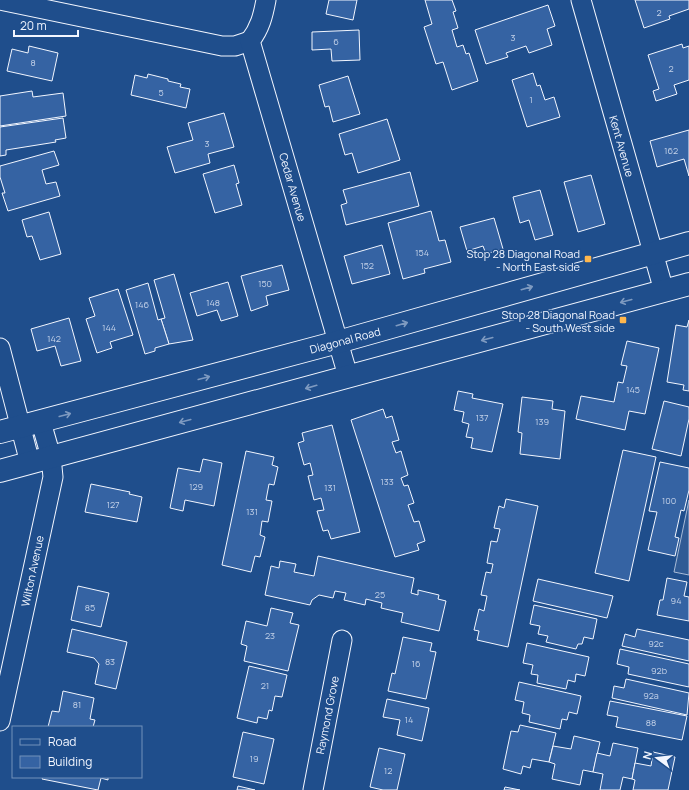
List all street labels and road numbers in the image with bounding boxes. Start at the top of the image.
street label: Kent Avenue [606,114,638,179]
street label: Cedar Avenue [276,151,310,224]
street label: Diagonal Road [308,323,382,357]
street label: Wilton Avenue [17,534,47,608]
street label: Raymond Grove [312,674,342,755]

